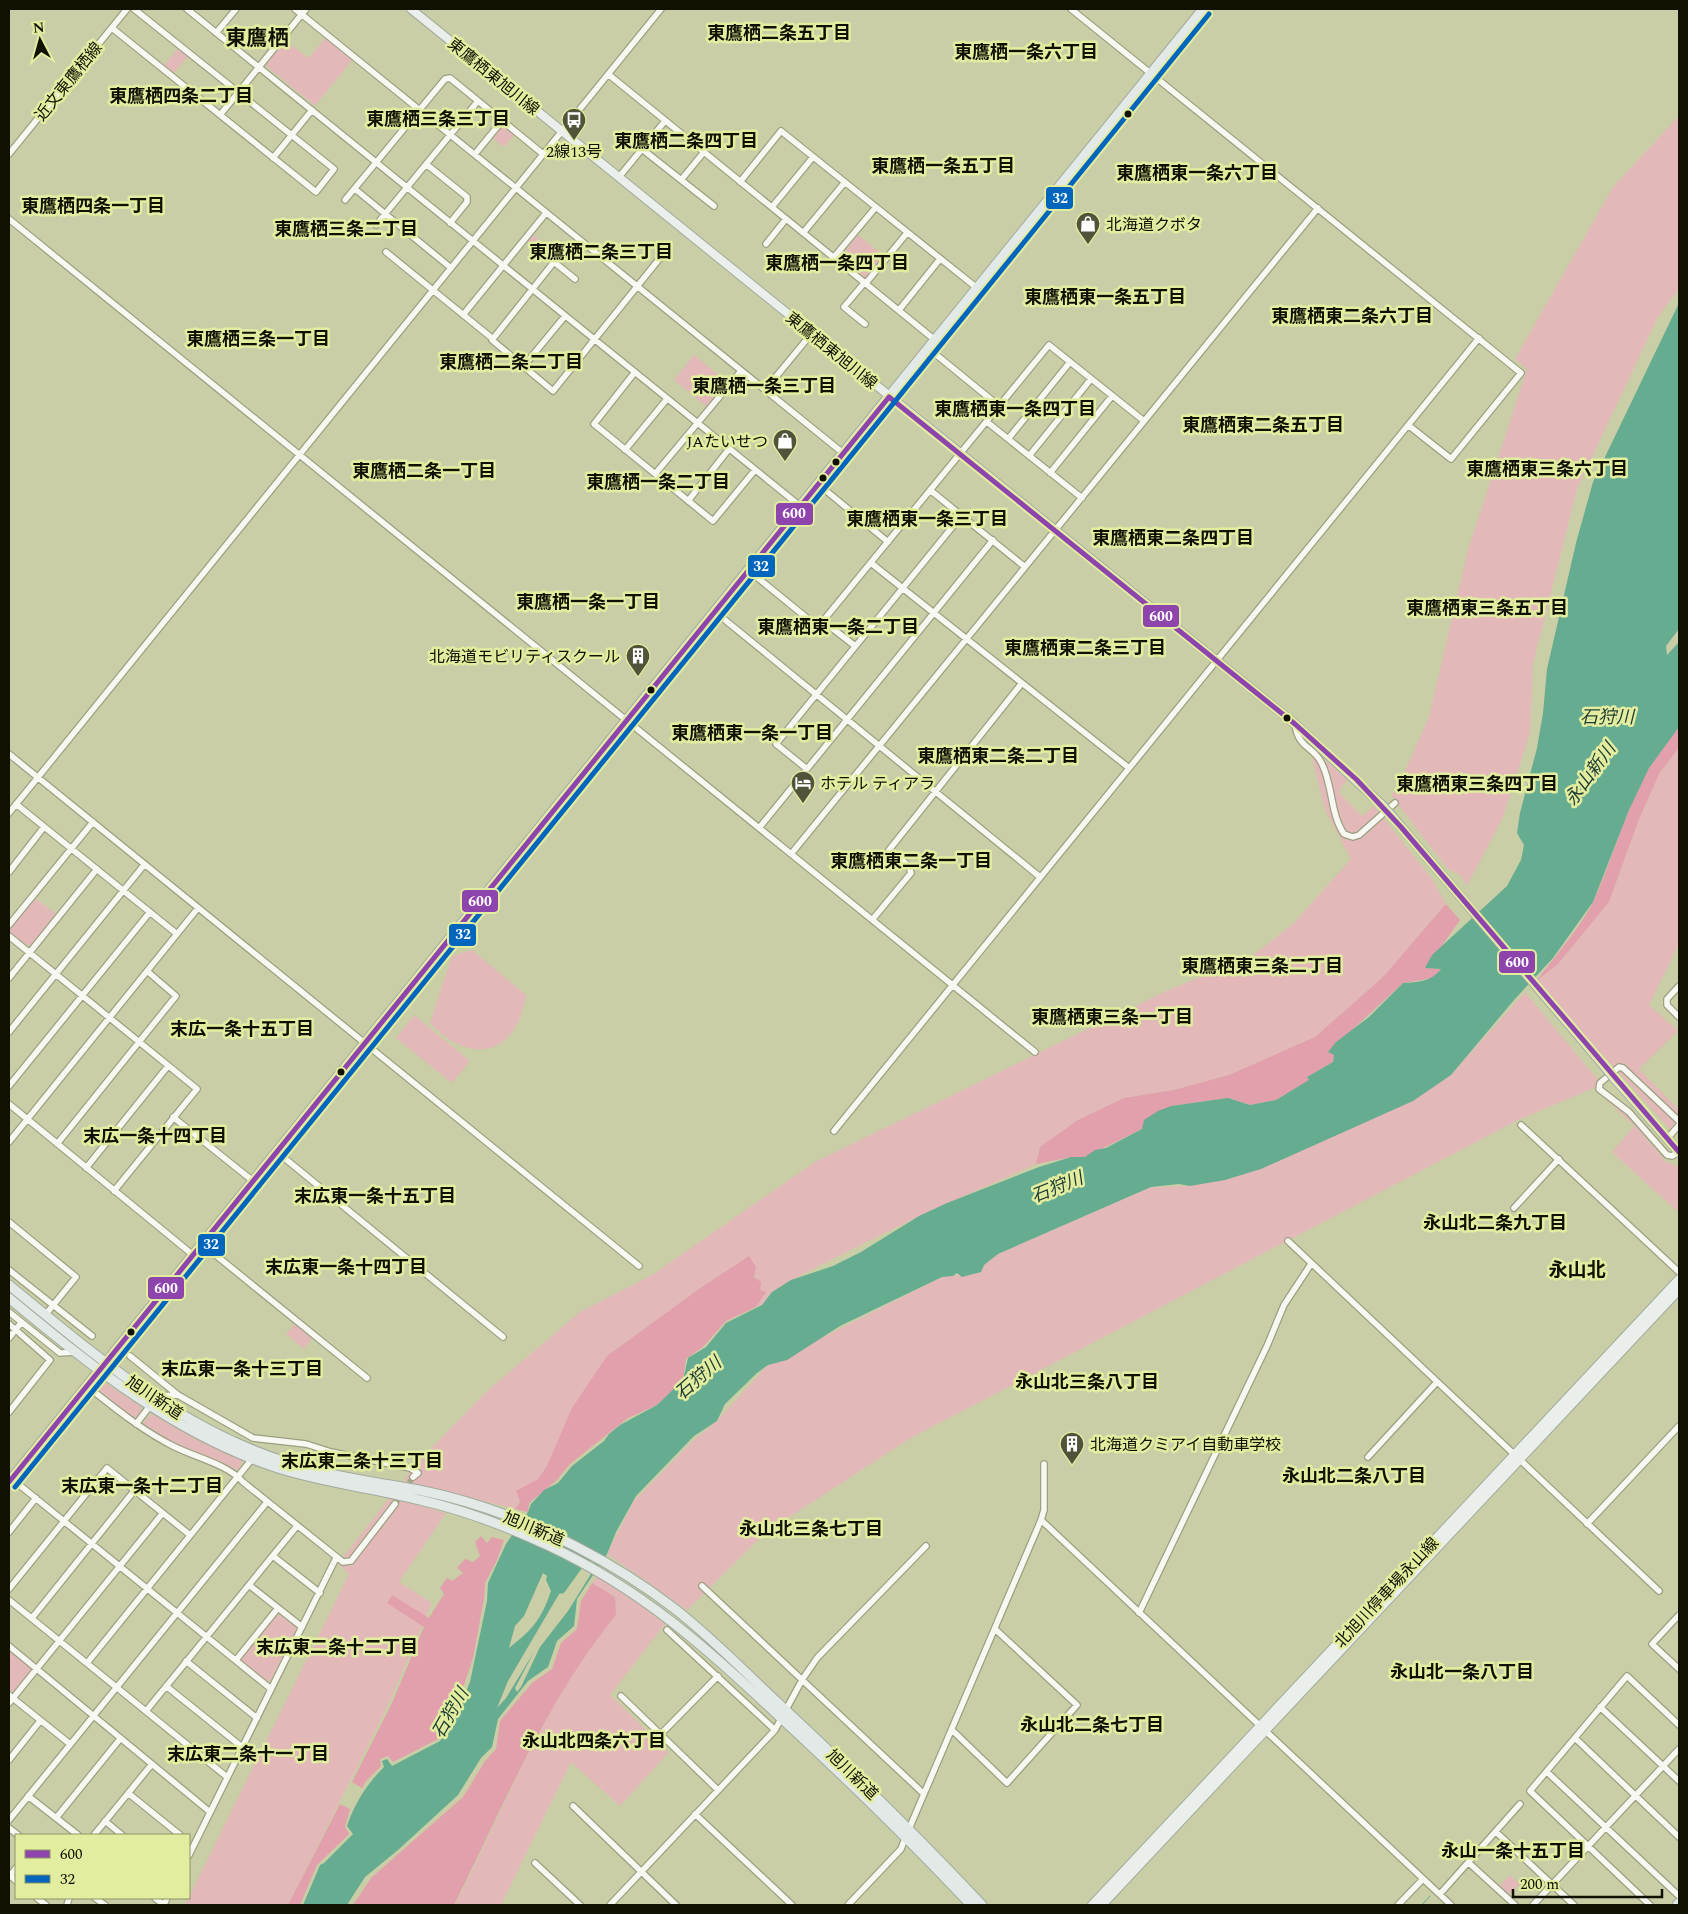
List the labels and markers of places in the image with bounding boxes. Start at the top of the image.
bus stop icon: 2線13号 [561,107,587,141]
unlabelled marker [1123,109,1133,119]
place label: 2線13号 [546,140,602,164]
shop icon: 北海道クボタ [1075,211,1101,245]
place label: 北海道クボタ [1106,213,1202,237]
shop icon: JAたいせつ [772,428,798,462]
place label: JAたいせつ [686,430,768,454]
unlabelled marker [831,457,841,467]
unlabelled marker [818,473,828,483]
building icon: 北海道モビリティスクール [625,643,651,677]
place label: 北海道モビリティスクール [429,645,620,669]
unlabelled marker [646,685,656,695]
unlabelled marker [1282,713,1292,723]
hotel icon: ホテル ティアラ [790,770,816,804]
place label: ホテル ティアラ [820,772,935,796]
unlabelled marker [336,1067,346,1077]
unlabelled marker [126,1327,136,1337]
building icon: 北海道クミアイ自動車学校 [1059,1431,1085,1465]
place label: 北海道クミアイ自動車学校 [1090,1433,1281,1457]

